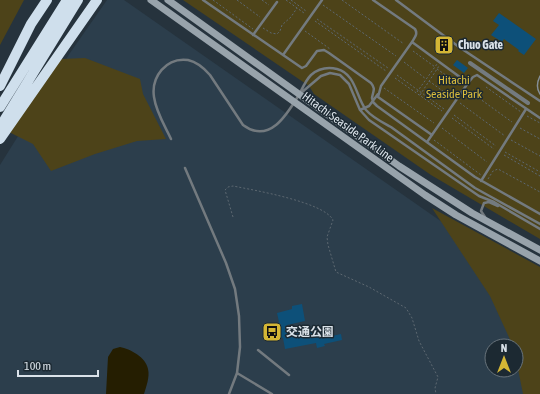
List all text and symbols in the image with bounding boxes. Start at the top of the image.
building icon: Chuo Gate [433,34,455,56]
place label: Chuo Gate [458,38,504,52]
park label: Hitachi Seaside Park [426,73,483,101]
street label: Hitachi Seaside Park Line [300,89,396,165]
bus stop icon: 交通公園 [261,321,283,343]
place label: 交通公園 [286,325,334,339]
north arrow [484,338,524,378]
text: N [501,342,507,354]
scale bar [18,352,98,378]
text: 100 m [24,359,51,373]

